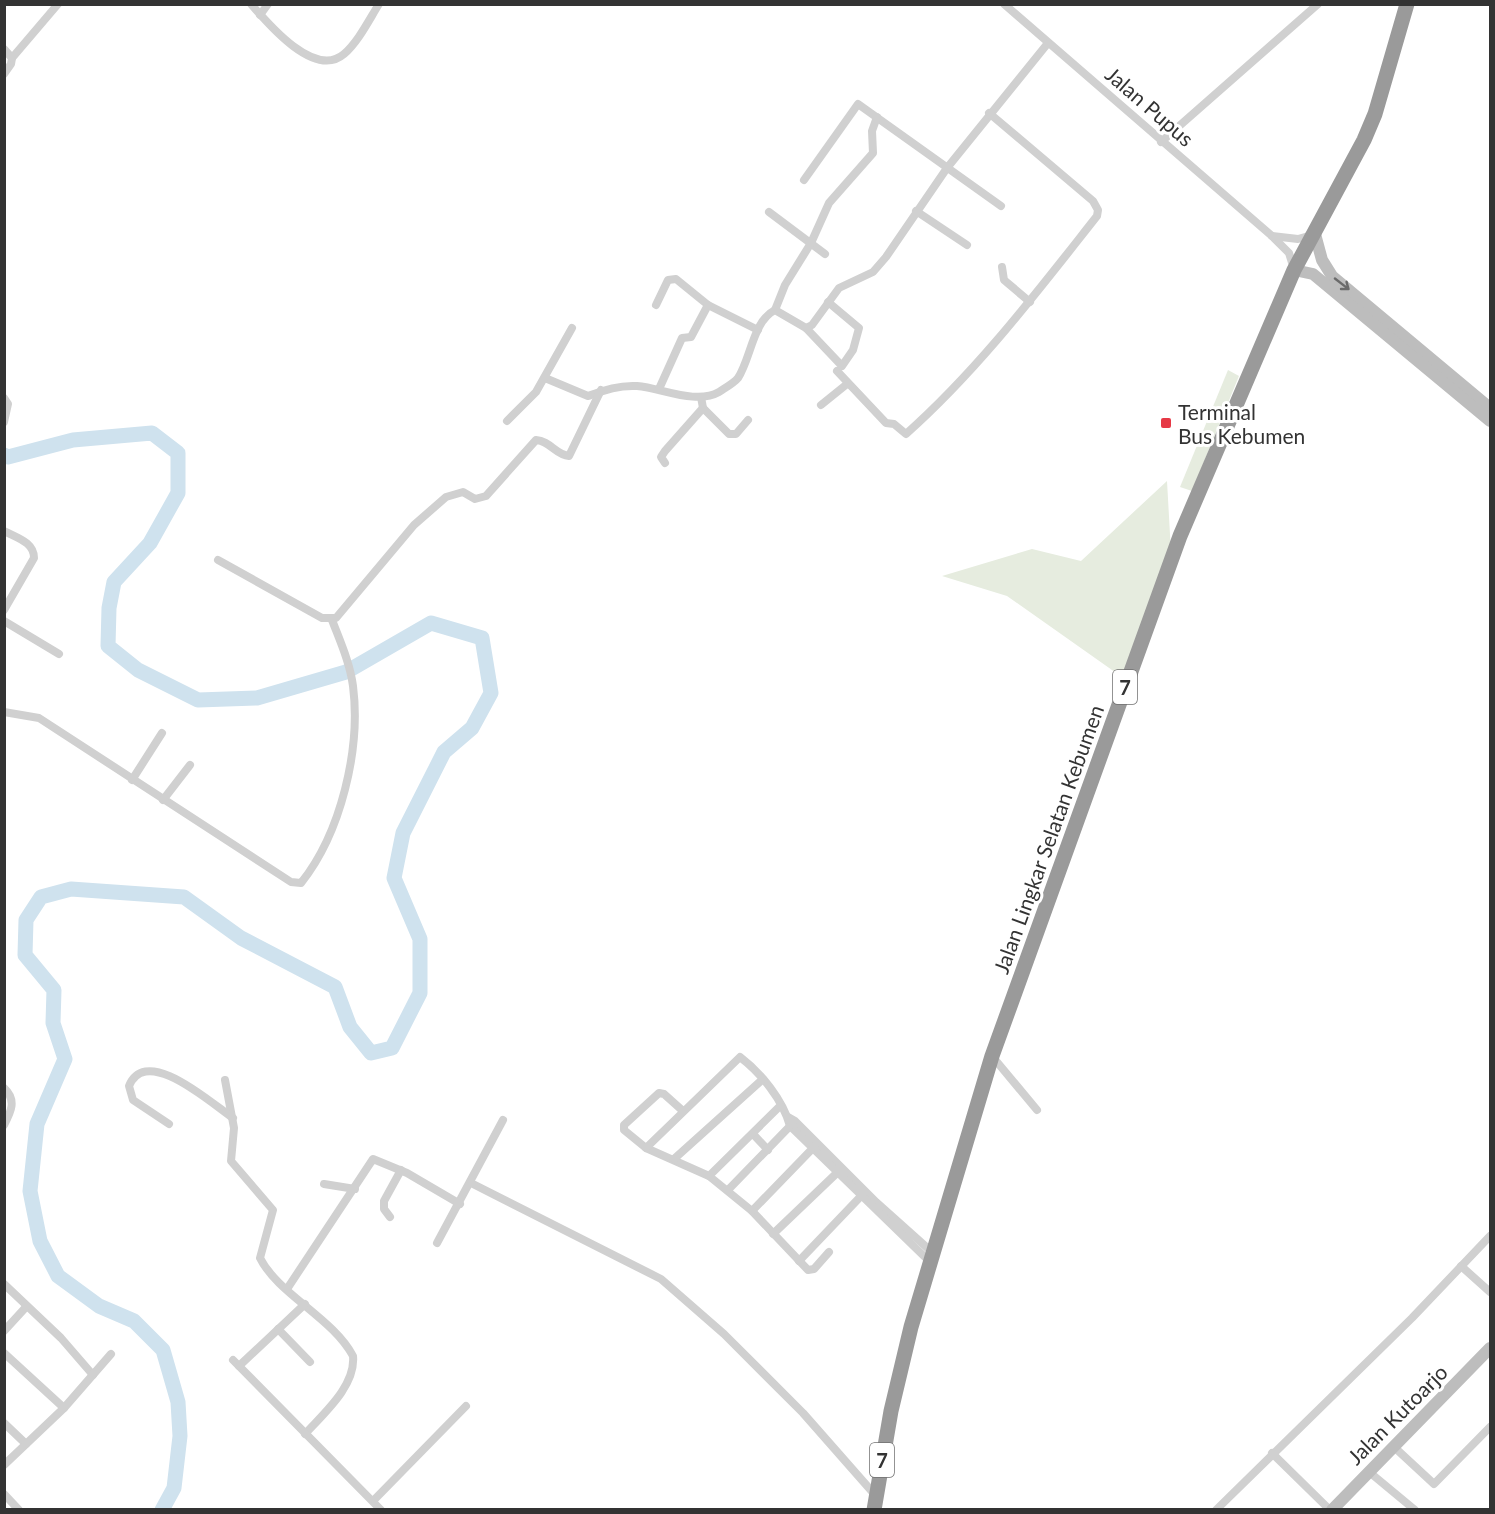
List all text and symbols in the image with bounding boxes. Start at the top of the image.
street label: Jalan Pupus [1101,61,1199,151]
one-way arrow [1334,277,1350,290]
place label: Terminal Bus Kebumen [1178,399,1305,448]
marker: Terminal Bus Kebumen [1159,416,1173,430]
road number: 7 [1113,670,1137,704]
street label: Jalan Lingkar Selatan Kebumen [988,701,1108,977]
street label: Jalan Kutoarjo [1342,1359,1452,1469]
road number: 7 [870,1443,894,1477]

